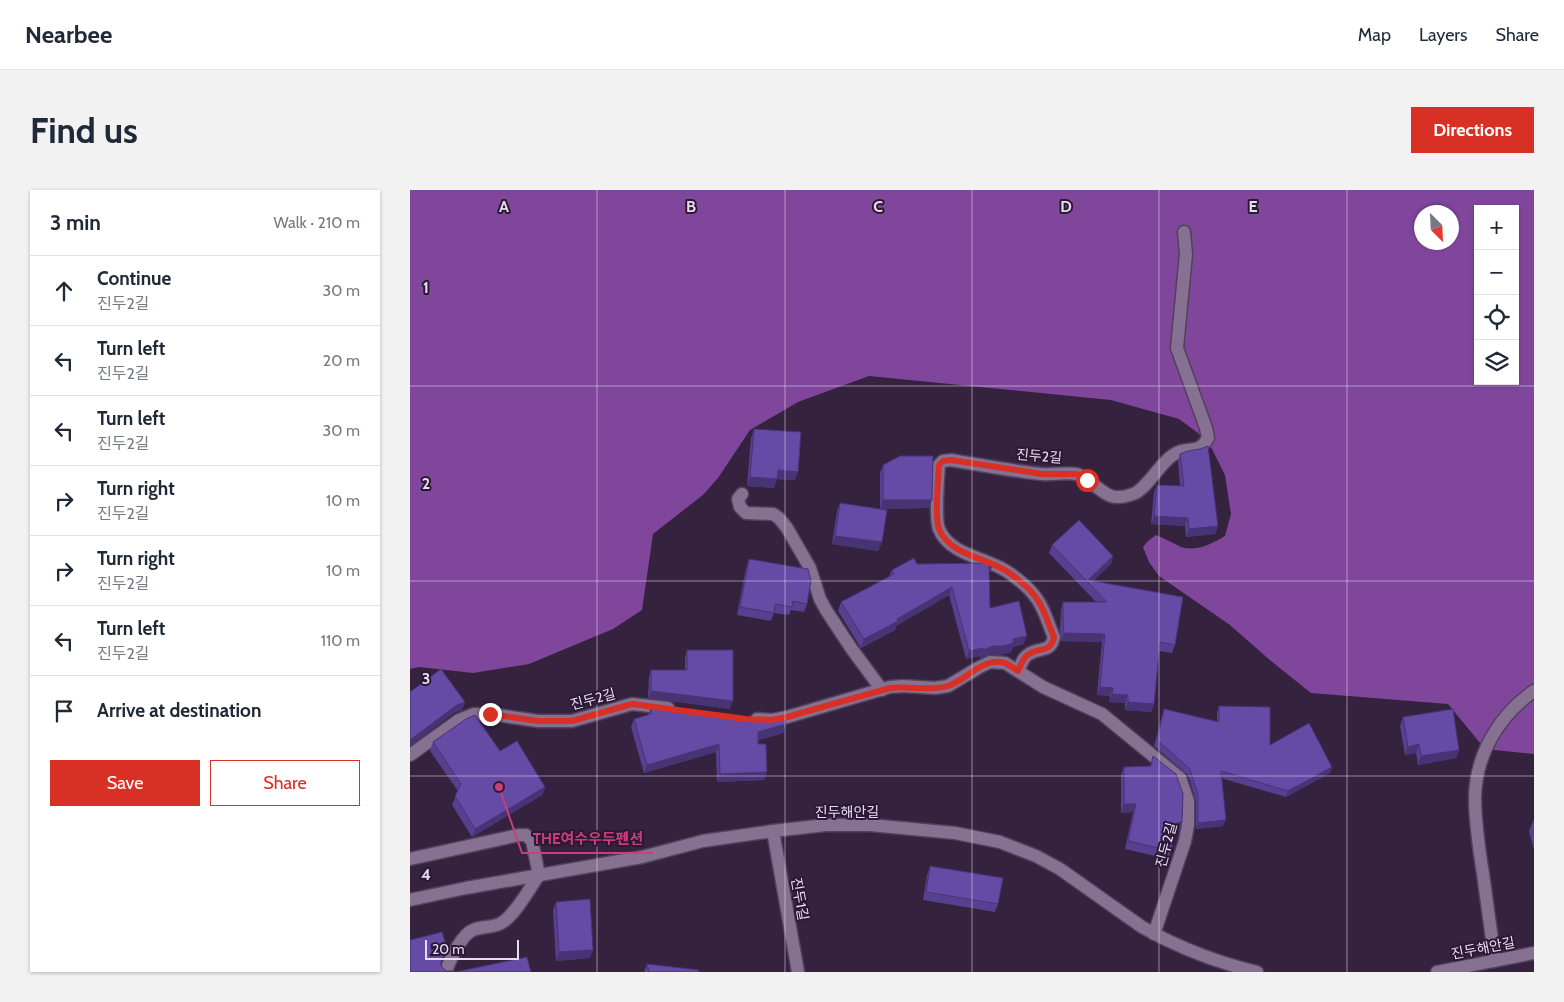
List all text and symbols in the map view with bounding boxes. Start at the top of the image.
text: Nearbee [25,20,112,49]
text: Map [1358,24,1391,46]
text: Layers [1419,24,1468,46]
text: Share [1496,24,1539,46]
button: Directions [1411,107,1534,153]
text: Find us [30,109,138,152]
text: A [499,197,509,216]
text: B [686,197,696,216]
text: C [873,197,883,216]
text: D [1060,197,1072,216]
text: E [1248,197,1258,216]
north arrow [1414,205,1459,250]
map controls [1474,205,1519,385]
button: + [1474,205,1519,250]
text: 3 min [50,210,101,235]
text: Walk · 210 m [273,213,360,232]
button: − [1474,250,1519,295]
text: Continue [97,267,171,290]
icon: ahead [50,277,78,305]
text: 1 [423,278,429,297]
text: 30 m [323,281,360,300]
text: 진두2길 [97,294,150,313]
button: locate [1474,295,1519,340]
text: Turn left [97,337,165,360]
button: layers [1474,340,1519,385]
icon: left [50,347,78,375]
text: 20 m [323,351,360,370]
text: 진두2길 [97,364,150,383]
text: Turn left [97,407,165,430]
icon: left [50,417,78,445]
text: 30 m [323,421,360,440]
text: 진두2길 [97,434,150,453]
street label: 진두2길 [1015,445,1063,467]
route start [1076,469,1099,492]
text: 2 [422,474,430,493]
text: Turn right [97,477,175,500]
icon: right [50,487,78,515]
text: 10 m [326,491,360,510]
text: 진두2길 [97,504,150,523]
text: Turn right [97,547,175,570]
icon: right [50,557,78,585]
text: 10 m [326,561,360,580]
text: 진두2길 [97,574,150,593]
text: Turn left [97,617,165,640]
icon: left [50,627,78,655]
text: 110 m [321,631,360,650]
text: 진두2길 [97,644,150,663]
text: 3 [422,669,430,688]
street label: 진두2길 [568,684,618,714]
icon: arrive [50,697,78,725]
text: Arrive at destination [97,699,261,722]
route end [479,703,502,726]
button: Save [50,760,200,806]
button: Share [210,760,360,806]
street label: 진두해안길 [815,803,879,821]
street label: 진두2길 [1151,820,1181,870]
callout: THE여수우두펜션 [522,823,653,853]
text: THE여수우두펜션 [533,830,643,848]
text: 4 [421,865,431,884]
street label: 진두1길 [787,876,813,922]
street label: 진두해안길 [1450,933,1516,963]
scale bar [425,937,519,960]
text: 20 m [432,940,465,958]

